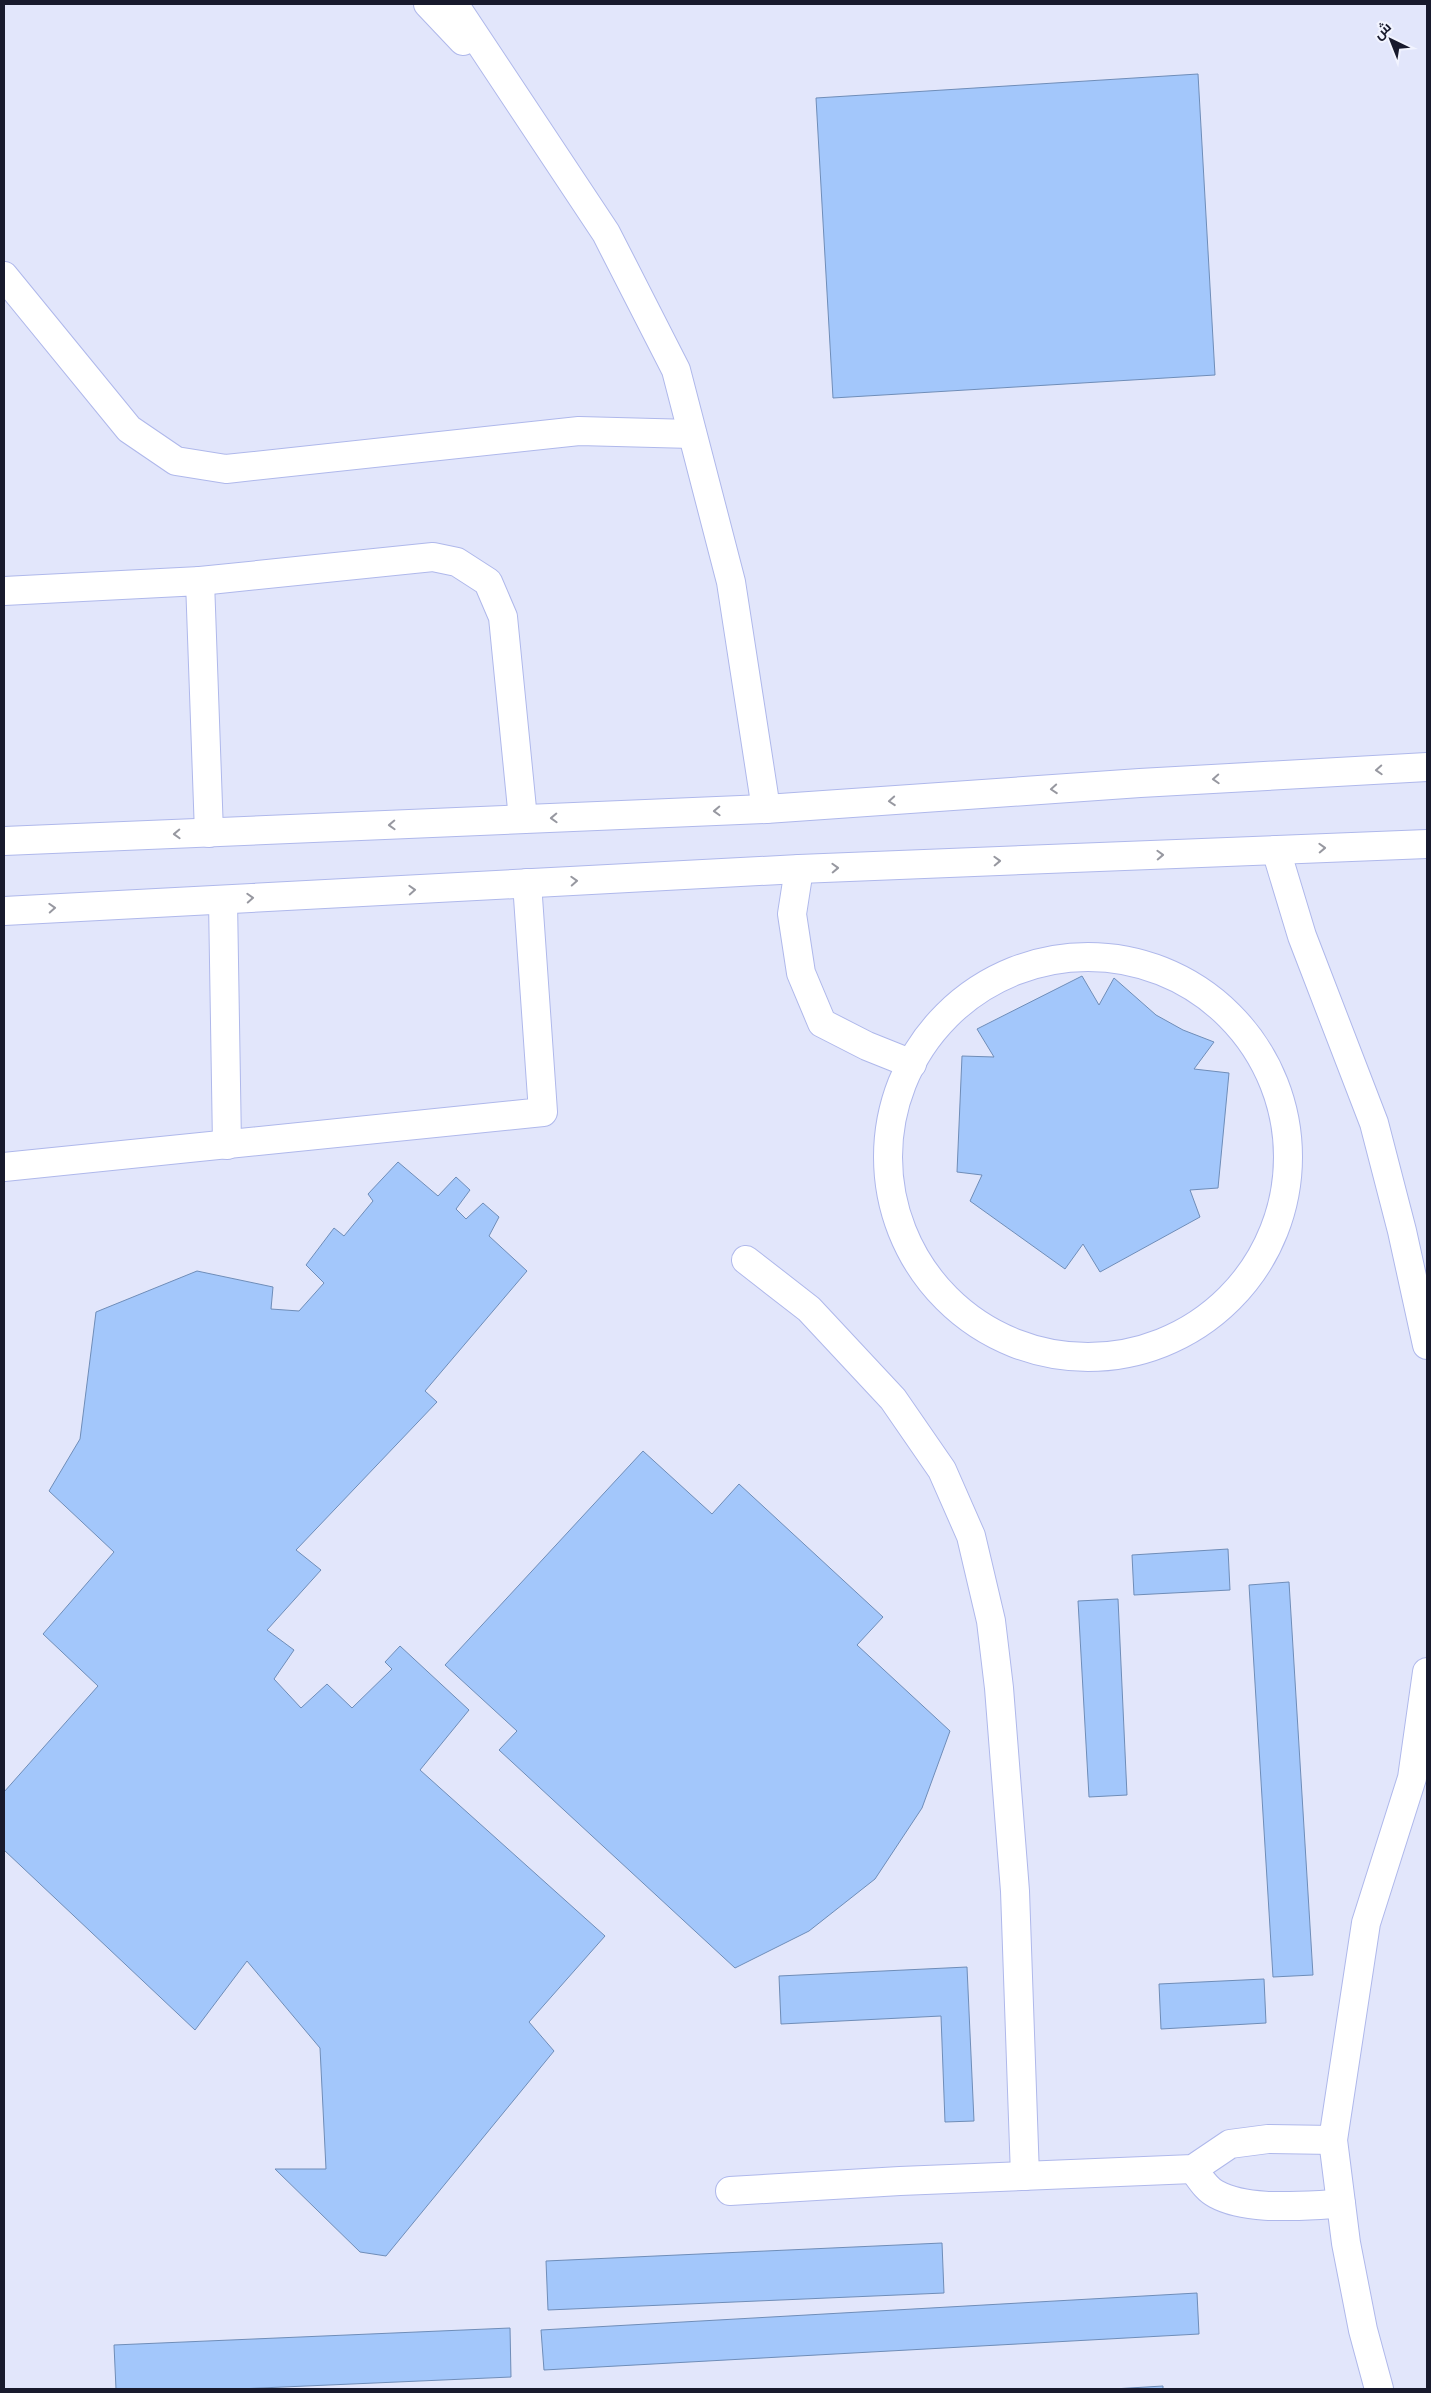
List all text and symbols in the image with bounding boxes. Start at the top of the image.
north arrow [1366,15,1416,65]
text: ش [1369,18,1395,43]
one-way arrow [1374,764,1382,775]
one-way arrow [1212,773,1220,784]
one-way arrow [1050,784,1058,795]
one-way arrow [888,795,896,806]
one-way arrow [713,806,721,817]
one-way arrow [550,813,558,823]
one-way arrow [388,820,396,830]
one-way arrow [173,829,181,839]
one-way arrow [1318,843,1326,853]
one-way arrow [1156,849,1164,860]
one-way arrow [994,856,1002,867]
one-way arrow [831,862,839,873]
one-way arrow [570,876,578,886]
one-way arrow [408,884,416,895]
one-way arrow [246,893,254,904]
one-way arrow [49,903,57,914]

